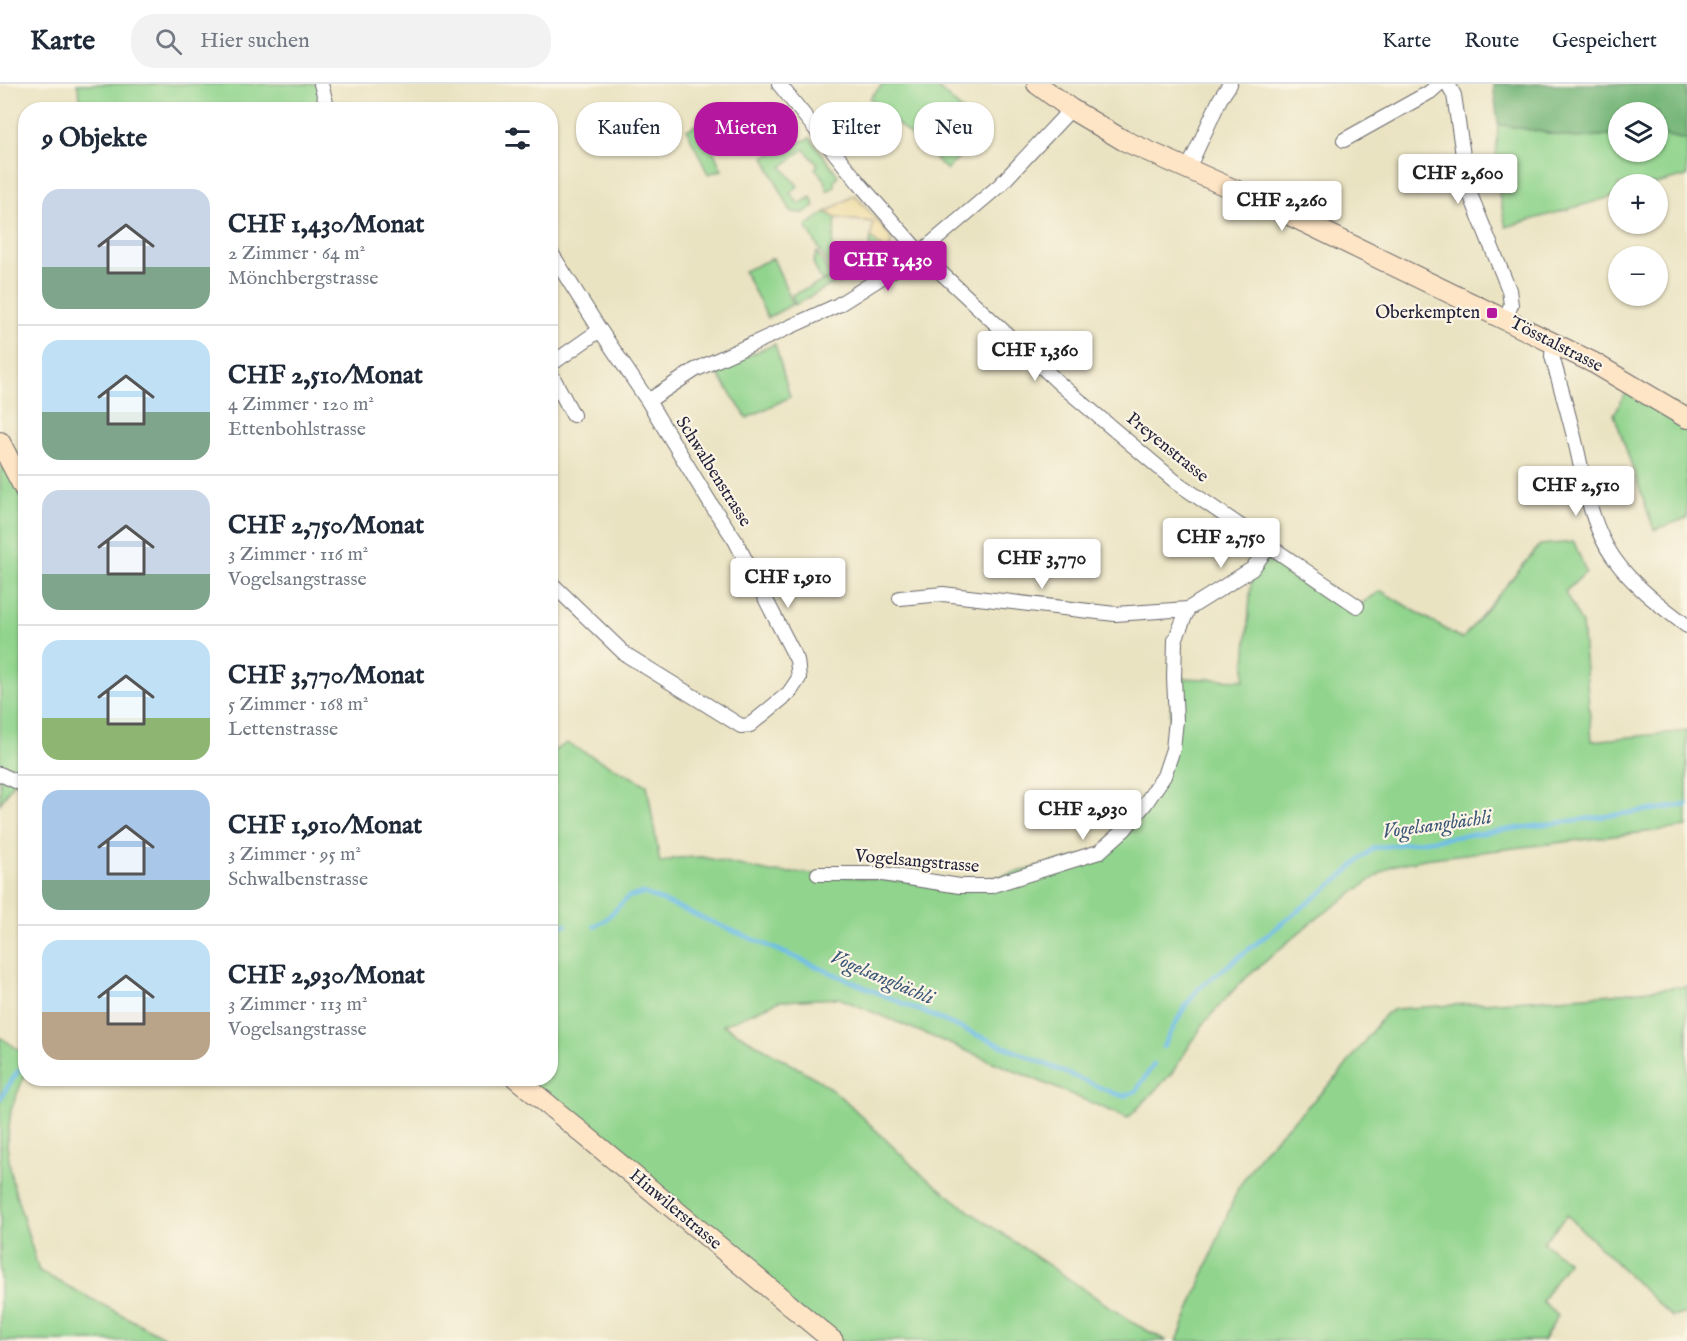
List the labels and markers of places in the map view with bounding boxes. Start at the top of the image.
pin: CHF 2,600 [1389,154,1527,205]
pin: CHF 2,260 [1213,181,1351,232]
pin: CHF 1,430 [819,241,957,292]
place label: Oberkempten [1375,302,1480,325]
marker: Oberkempten [1485,306,1499,320]
pin: CHF 1,360 [966,331,1104,382]
pin: CHF 2,510 [1507,466,1645,517]
pin: CHF 2,750 [1152,518,1290,569]
pin: CHF 3,770 [973,539,1111,590]
pin: CHF 1,910 [719,558,857,609]
pin: CHF 2,930 [1014,790,1152,841]

